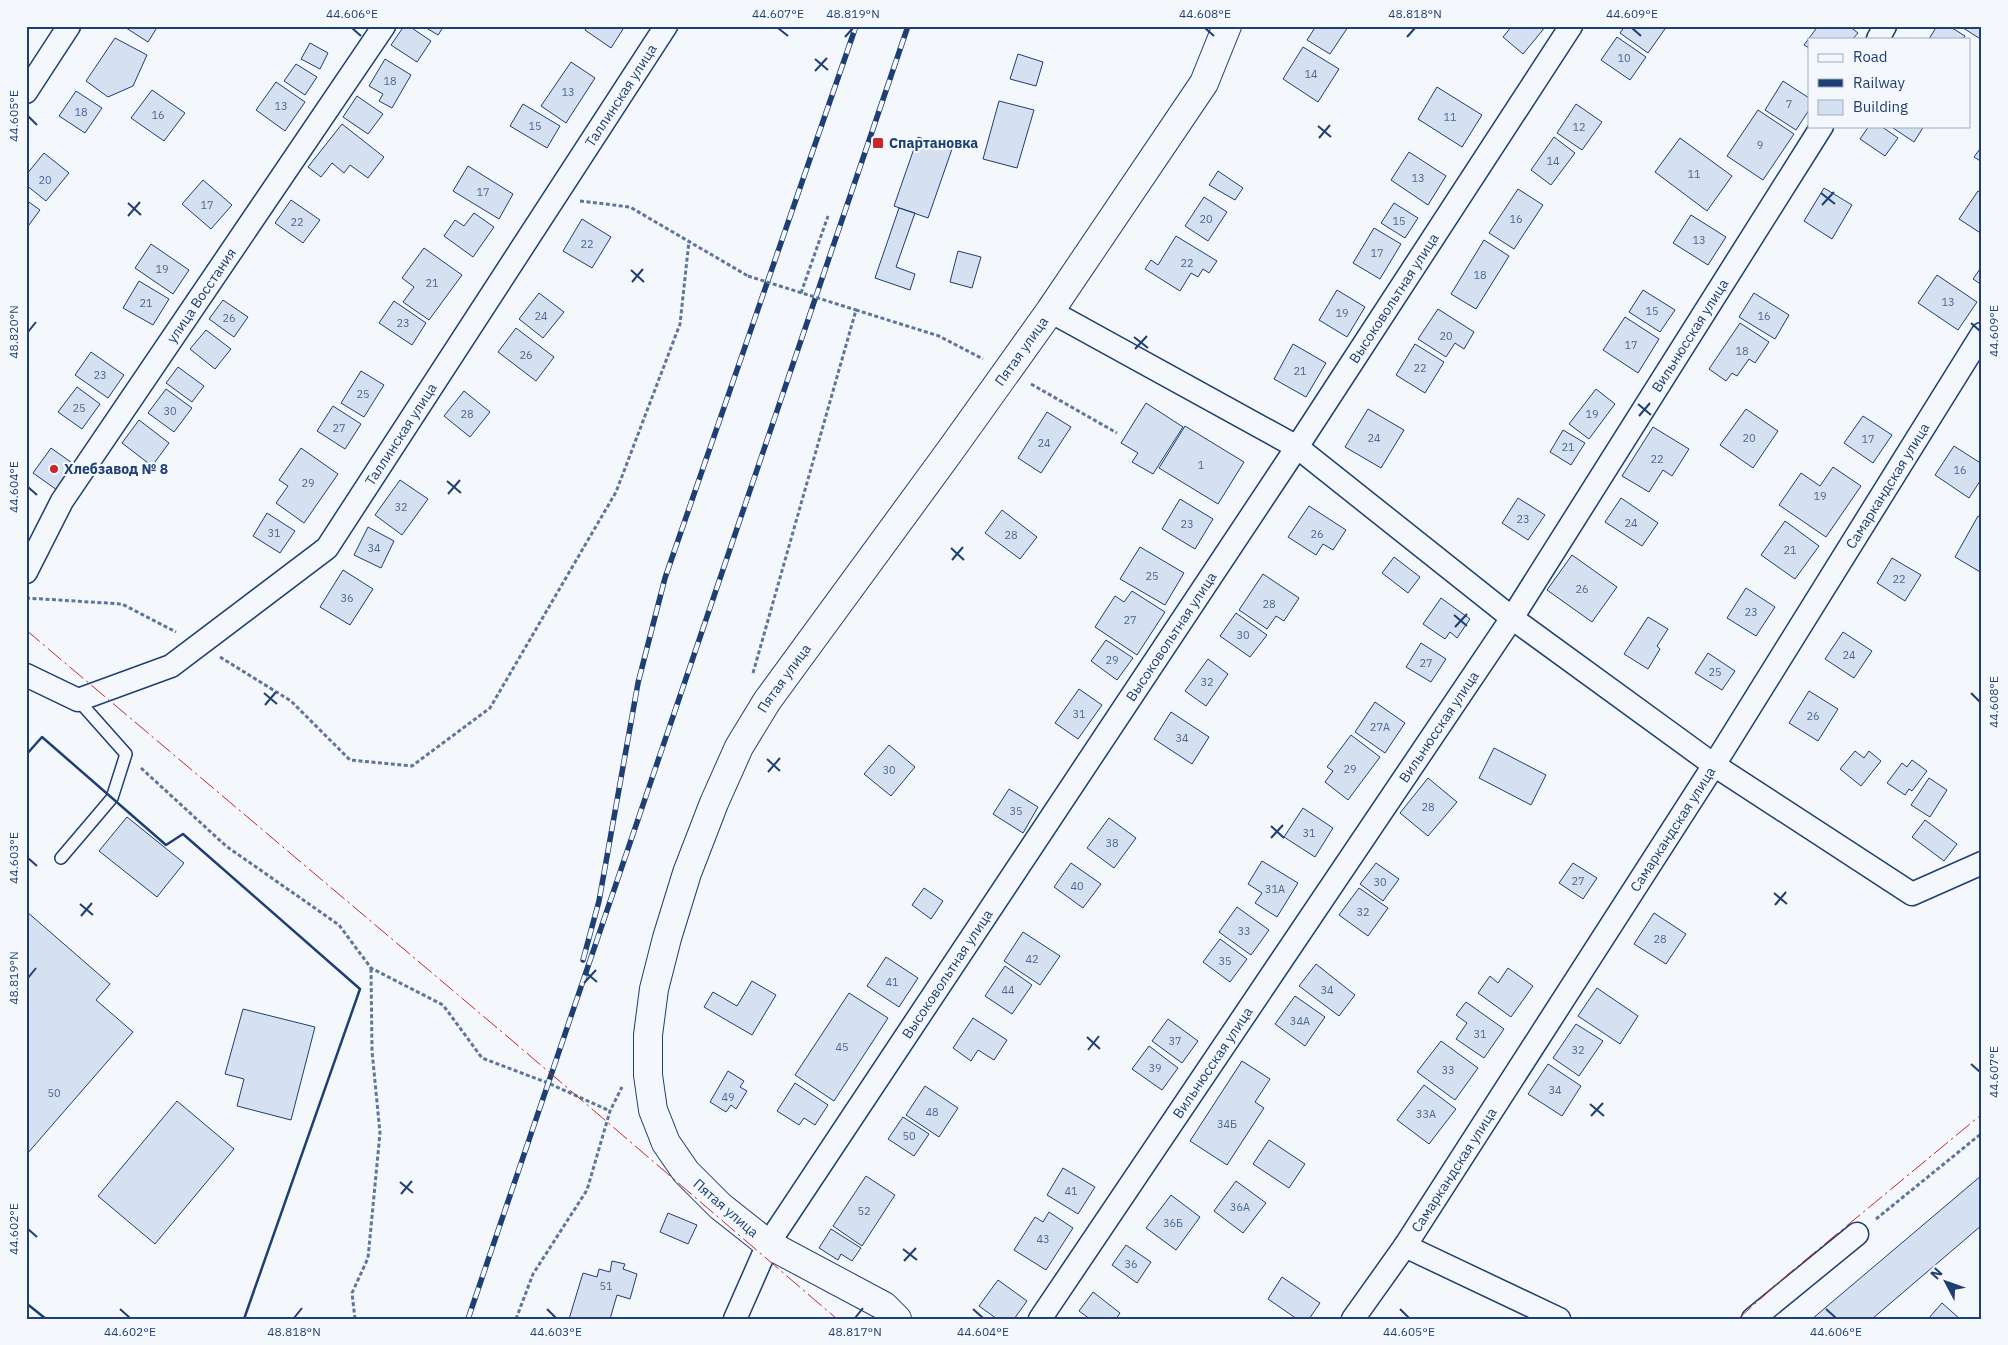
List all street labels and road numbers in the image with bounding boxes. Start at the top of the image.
street label: Таллинская улица [581,40,661,150]
street label: Высоковольтная улица [1345,229,1443,367]
street label: улица Восстания [163,244,240,346]
street label: Вильнюсская улица [1648,275,1733,395]
street label: Пятая улица [991,313,1052,389]
street label: Таллинская улица [361,379,441,489]
street label: Самаркандская улица [1842,419,1934,552]
street label: Высоковольтная улица [1122,568,1221,705]
street label: Пятая улица [753,640,815,716]
street label: Вильнюсская улица [1395,667,1483,786]
street label: Самаркандская улица [1626,763,1720,895]
street label: Высоковольтная улица [898,906,997,1042]
street label: Вильнюсская улица [1169,1003,1257,1122]
street label: Самаркандская улица [1407,1104,1501,1236]
street label: Пятая улица [690,1175,763,1242]

